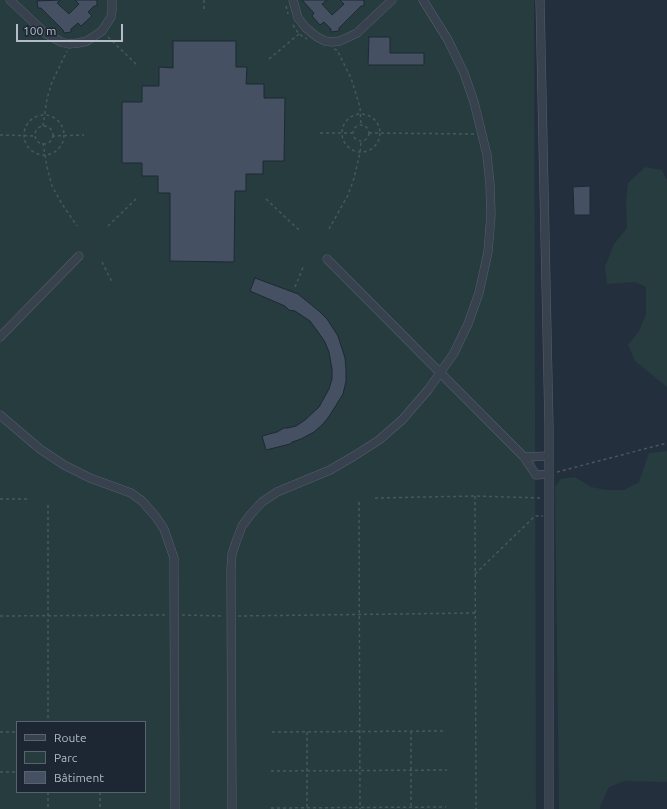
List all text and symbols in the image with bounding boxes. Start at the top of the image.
scale bar [18,16,125,42]
text: 100 m [23,24,56,37]
legend [16,721,146,793]
text: Route [54,731,87,744]
text: Parc [54,751,77,764]
text: Bâtiment [54,771,104,784]

